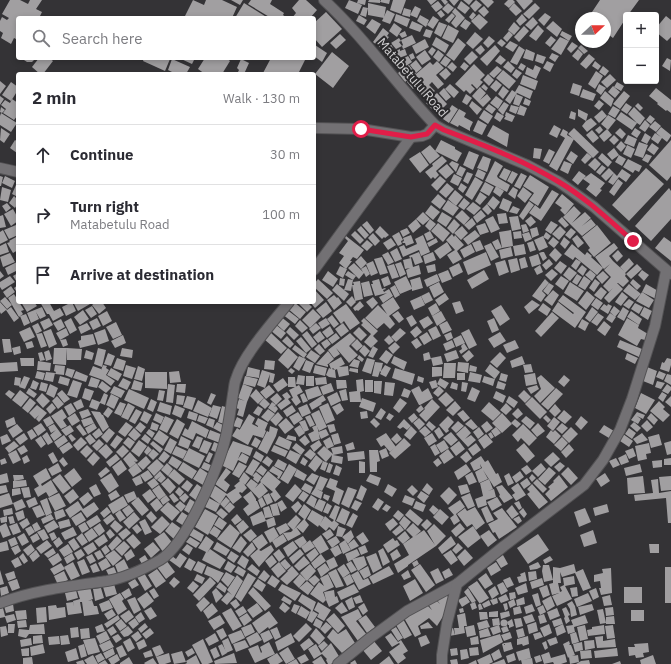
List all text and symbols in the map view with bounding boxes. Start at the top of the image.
north arrow [575,12,611,48]
map controls [623,12,659,84]
button: + [623,12,659,48]
search box [16,16,316,60]
icon: search [30,27,52,49]
text: Search here [62,29,142,48]
street label: Matabetulu Road [374,34,452,120]
button: − [623,48,659,84]
text: 2 min [32,87,76,109]
text: Walk · 130 m [223,90,300,107]
route start [352,120,370,138]
icon: ahead [32,144,54,166]
text: Continue [70,145,134,164]
text: 30 m [270,146,300,163]
text: Turn right [70,197,139,216]
icon: right [32,204,54,226]
text: 100 m [262,206,300,223]
text: Matabetulu Road [70,216,170,233]
route end [624,232,642,250]
icon: arrive [32,264,54,286]
text: Arrive at destination [70,265,214,284]

